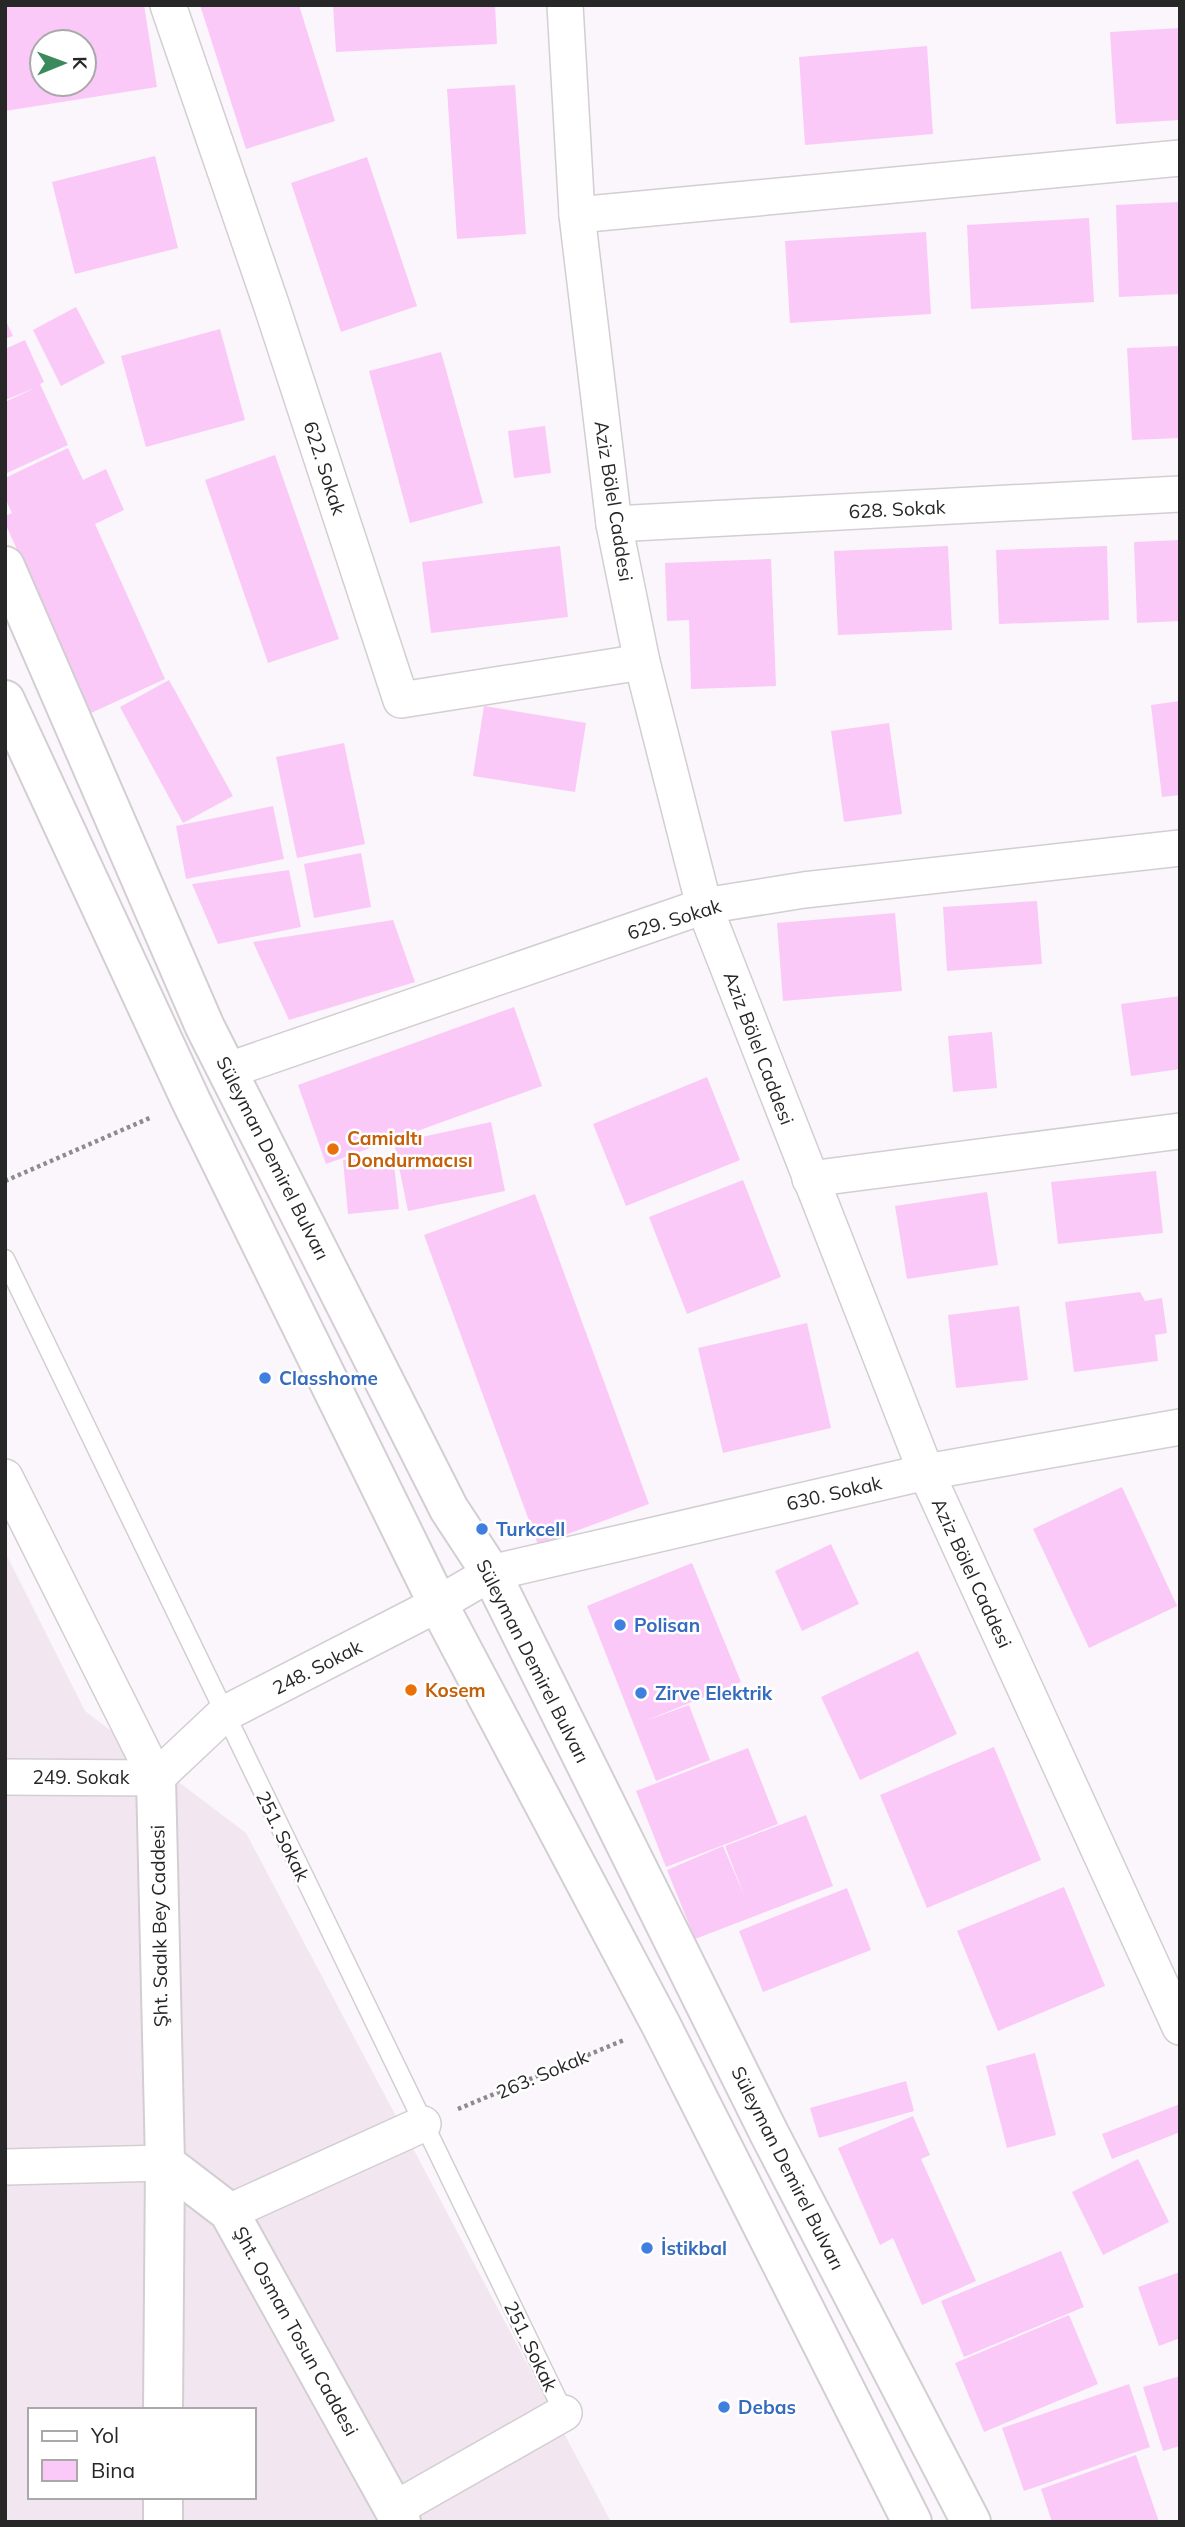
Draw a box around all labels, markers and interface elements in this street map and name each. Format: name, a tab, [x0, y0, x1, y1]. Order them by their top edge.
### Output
north arrow	[28, 28, 98, 98]
text: K	[68, 56, 92, 71]
street label: 622. Sokak	[299, 418, 351, 518]
street label: Aziz Bölel Caddesi	[589, 419, 639, 583]
street label: 628. Sokak	[848, 494, 946, 524]
street label: 629. Sokak	[624, 893, 724, 945]
street label: Aziz Bölel Caddesi	[719, 968, 799, 1128]
street label: Süleyman Demirel Bulvarı	[211, 1052, 335, 1264]
place label: Camialtı Dondurmacısı	[347, 1126, 473, 1172]
marker: Camialtı Dondurmacısı	[325, 1141, 341, 1157]
place label: Classhome	[279, 1366, 378, 1390]
marker: Classhome	[257, 1370, 273, 1386]
street label: 630. Sokak	[784, 1470, 884, 1516]
street label: Aziz Bölel Caddesi	[927, 1494, 1017, 1652]
place label: Turkcell	[496, 1517, 565, 1541]
marker: Turkcell	[474, 1521, 490, 1537]
street label: Süleyman Demirel Bulvarı	[471, 1555, 595, 1767]
place label: Polisan	[634, 1613, 700, 1637]
marker: Polisan	[612, 1617, 628, 1633]
street label: 248. Sokak	[268, 1634, 366, 1700]
place label: Kosem	[425, 1678, 486, 1702]
place label: Zirve Elektrik	[655, 1681, 773, 1705]
marker: Kosem	[403, 1682, 419, 1698]
marker: Zirve Elektrik	[633, 1685, 649, 1701]
street label: 249. Sokak	[32, 1765, 130, 1789]
street label: 251. Sokak	[251, 1787, 315, 1885]
street label: Şht. Sadık Bey Caddesi	[145, 1825, 173, 2027]
street label: 263. Sokak	[493, 2044, 592, 2104]
street label: Süleyman Demirel Bulvarı	[726, 2062, 850, 2274]
street label: Şht. Osman Tosun Caddesi	[228, 2222, 364, 2440]
place label: İstikbal	[661, 2236, 727, 2260]
marker: İstikbal	[639, 2240, 655, 2256]
street label: 251. Sokak	[499, 2297, 563, 2395]
place label: Debas	[738, 2395, 796, 2419]
marker: Debas	[716, 2399, 732, 2415]
legend	[28, 2408, 256, 2499]
text: Yol	[90, 2422, 119, 2448]
text: Bina	[91, 2457, 135, 2483]

